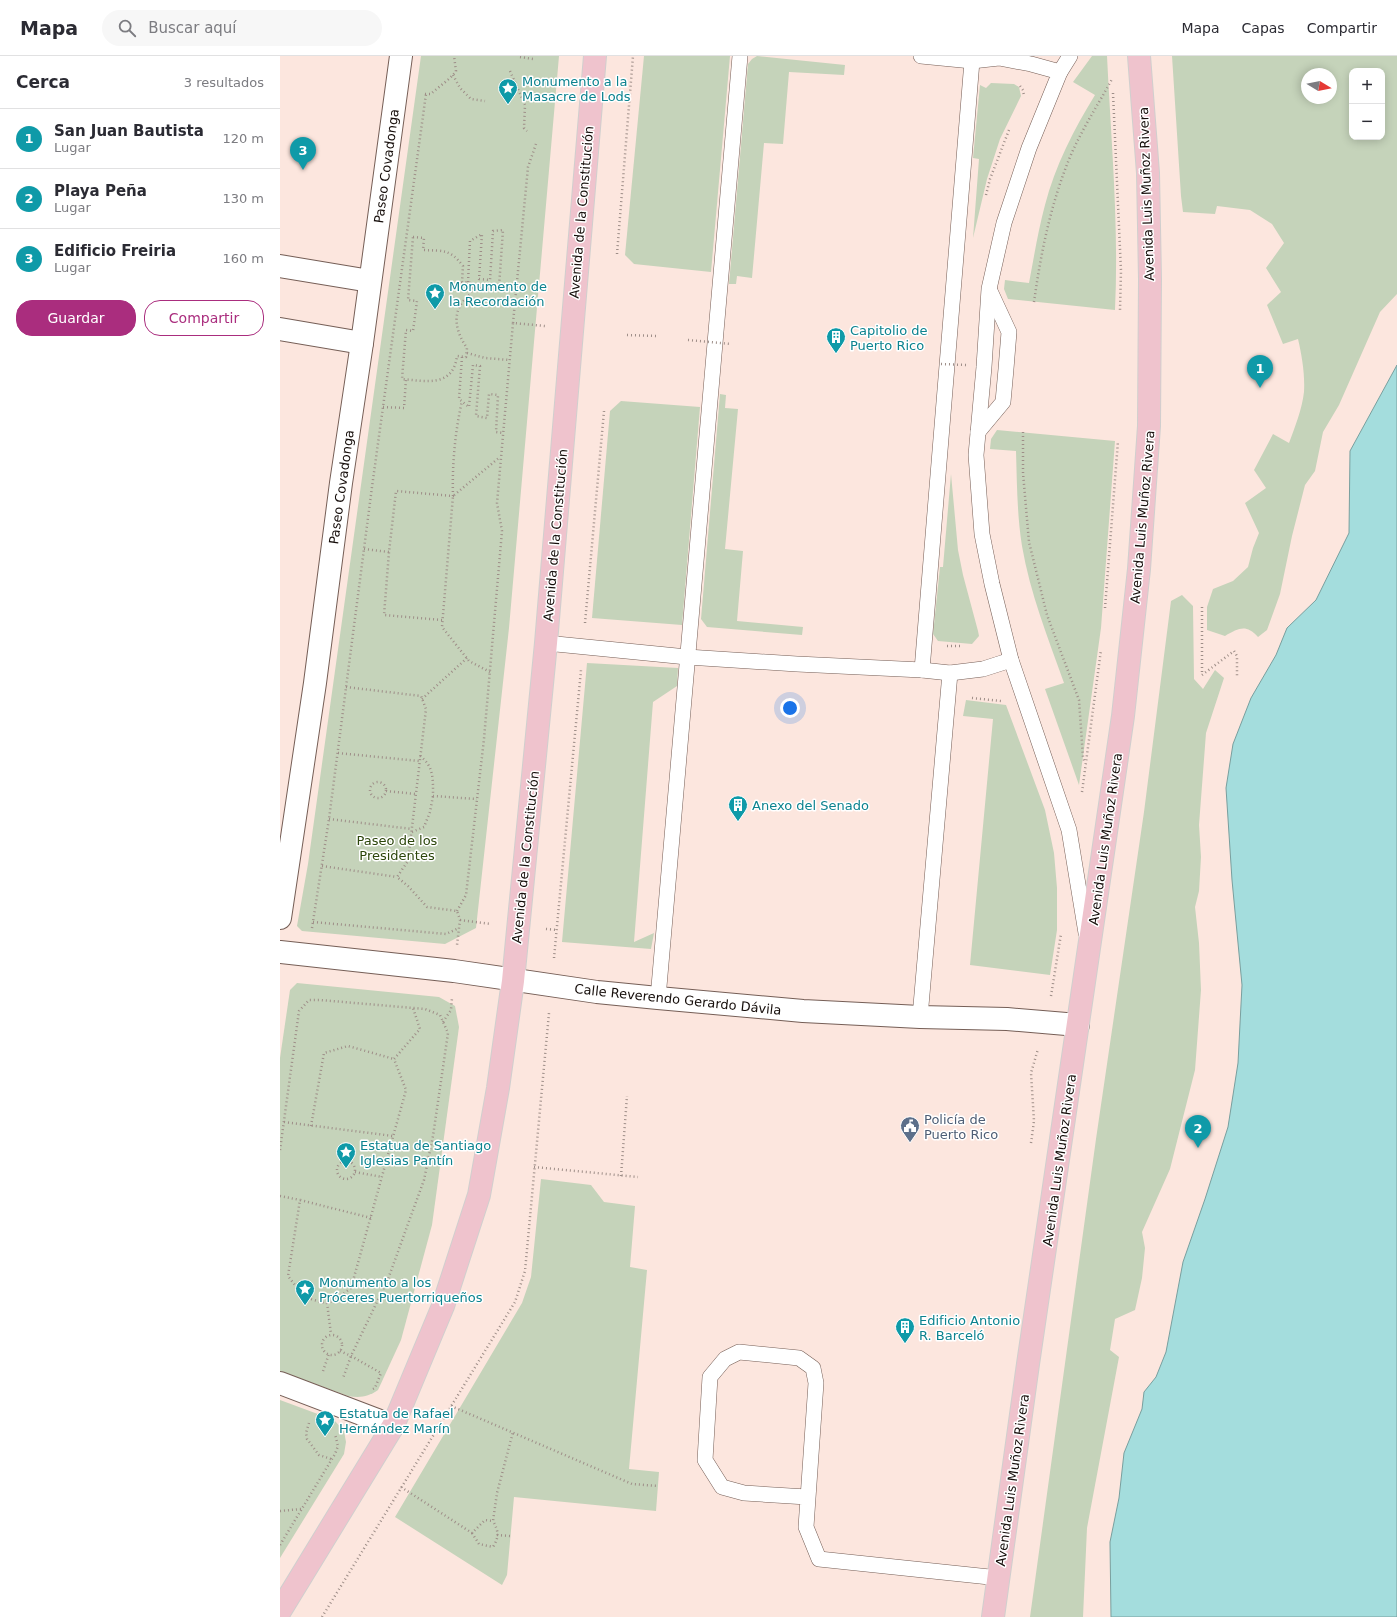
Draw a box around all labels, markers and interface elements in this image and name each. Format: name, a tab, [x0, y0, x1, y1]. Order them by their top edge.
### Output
search box	[102, 10, 382, 46]
text: Mapa	[20, 17, 78, 39]
icon: search	[116, 17, 138, 39]
text: Buscar aquí	[148, 19, 237, 37]
text: Mapa	[1181, 20, 1220, 36]
text: Capas	[1242, 20, 1285, 36]
text: Compartir	[1307, 20, 1377, 36]
north arrow	[1301, 68, 1337, 104]
map controls	[1349, 68, 1385, 140]
button: +	[1349, 68, 1385, 104]
text: Cerca	[16, 72, 70, 92]
place label: Monumento a la Masacre de Lods	[522, 74, 631, 104]
text: 3 resultados	[184, 75, 264, 90]
place icon: Monumento a la Masacre de Lods	[497, 77, 519, 105]
button: −	[1349, 104, 1385, 140]
street label: Avenida Luis Muñoz Rivera	[1136, 107, 1157, 281]
street label: Paseo Covadonga	[371, 108, 402, 224]
text: San Juan Bautista	[54, 122, 204, 140]
street label: Avenida de la Constitución	[566, 125, 597, 299]
text: 1	[24, 131, 34, 146]
text: 120 m	[222, 131, 264, 146]
pin: 3	[290, 137, 316, 170]
text: Lugar	[54, 140, 91, 155]
text: Playa Peña	[54, 182, 147, 200]
text: 2	[24, 191, 34, 206]
text: 130 m	[222, 191, 264, 206]
text: Lugar	[54, 200, 91, 215]
text: Edificio Freiria	[54, 242, 176, 260]
text: 3	[24, 251, 34, 266]
text: 160 m	[222, 251, 264, 266]
text: Lugar	[54, 260, 91, 275]
place label: Monumento de la Recordación	[449, 279, 547, 309]
place icon: Monumento de la Recordación	[424, 282, 446, 310]
button: Guardar	[16, 300, 136, 336]
button: Compartir	[144, 300, 264, 336]
place label: Capitolio de Puerto Rico	[850, 323, 928, 353]
building icon: Capitolio de Puerto Rico	[825, 326, 847, 354]
pin: 1	[1247, 355, 1273, 388]
street label: Paseo Covadonga	[326, 429, 357, 545]
street label: Avenida Luis Muñoz Rivera	[1127, 430, 1158, 604]
street label: Avenida de la Constitución	[540, 448, 571, 622]
your location	[780, 698, 800, 718]
street label: Avenida Luis Muñoz Rivera	[1086, 752, 1125, 926]
street label: Avenida de la Constitución	[509, 770, 542, 944]
building icon: Anexo del Senado	[727, 794, 749, 822]
place label: Anexo del Senado	[752, 798, 869, 813]
park label: Paseo de los Presidentes	[357, 833, 438, 863]
street label: Calle Reverendo Gerardo Dávila	[574, 981, 782, 1018]
street label: Avenida Luis Muñoz Rivera	[1040, 1073, 1079, 1247]
place label: Policía de Puerto Rico	[924, 1112, 998, 1142]
public building icon: Policía de Puerto Rico	[899, 1115, 921, 1143]
pin: 2	[1185, 1115, 1211, 1148]
place label: Estatua de Santiago Iglesias Pantín	[360, 1138, 491, 1168]
place icon: Estatua de Santiago Iglesias Pantín	[335, 1141, 357, 1169]
place label: Monumento a los Próceres Puertorriqueños	[319, 1275, 483, 1305]
place icon: Monumento a los Próceres Puertorriqueños	[294, 1278, 316, 1306]
place label: Edificio Antonio R. Barceló	[919, 1313, 1020, 1343]
building icon: Edificio Antonio R. Barceló	[894, 1316, 916, 1344]
street label: Avenida Luis Muñoz Rivera	[993, 1393, 1032, 1567]
place label: Estatua de Rafael Hernández Marín	[339, 1406, 454, 1436]
place icon: Estatua de Rafael Hernández Marín	[314, 1409, 336, 1437]

